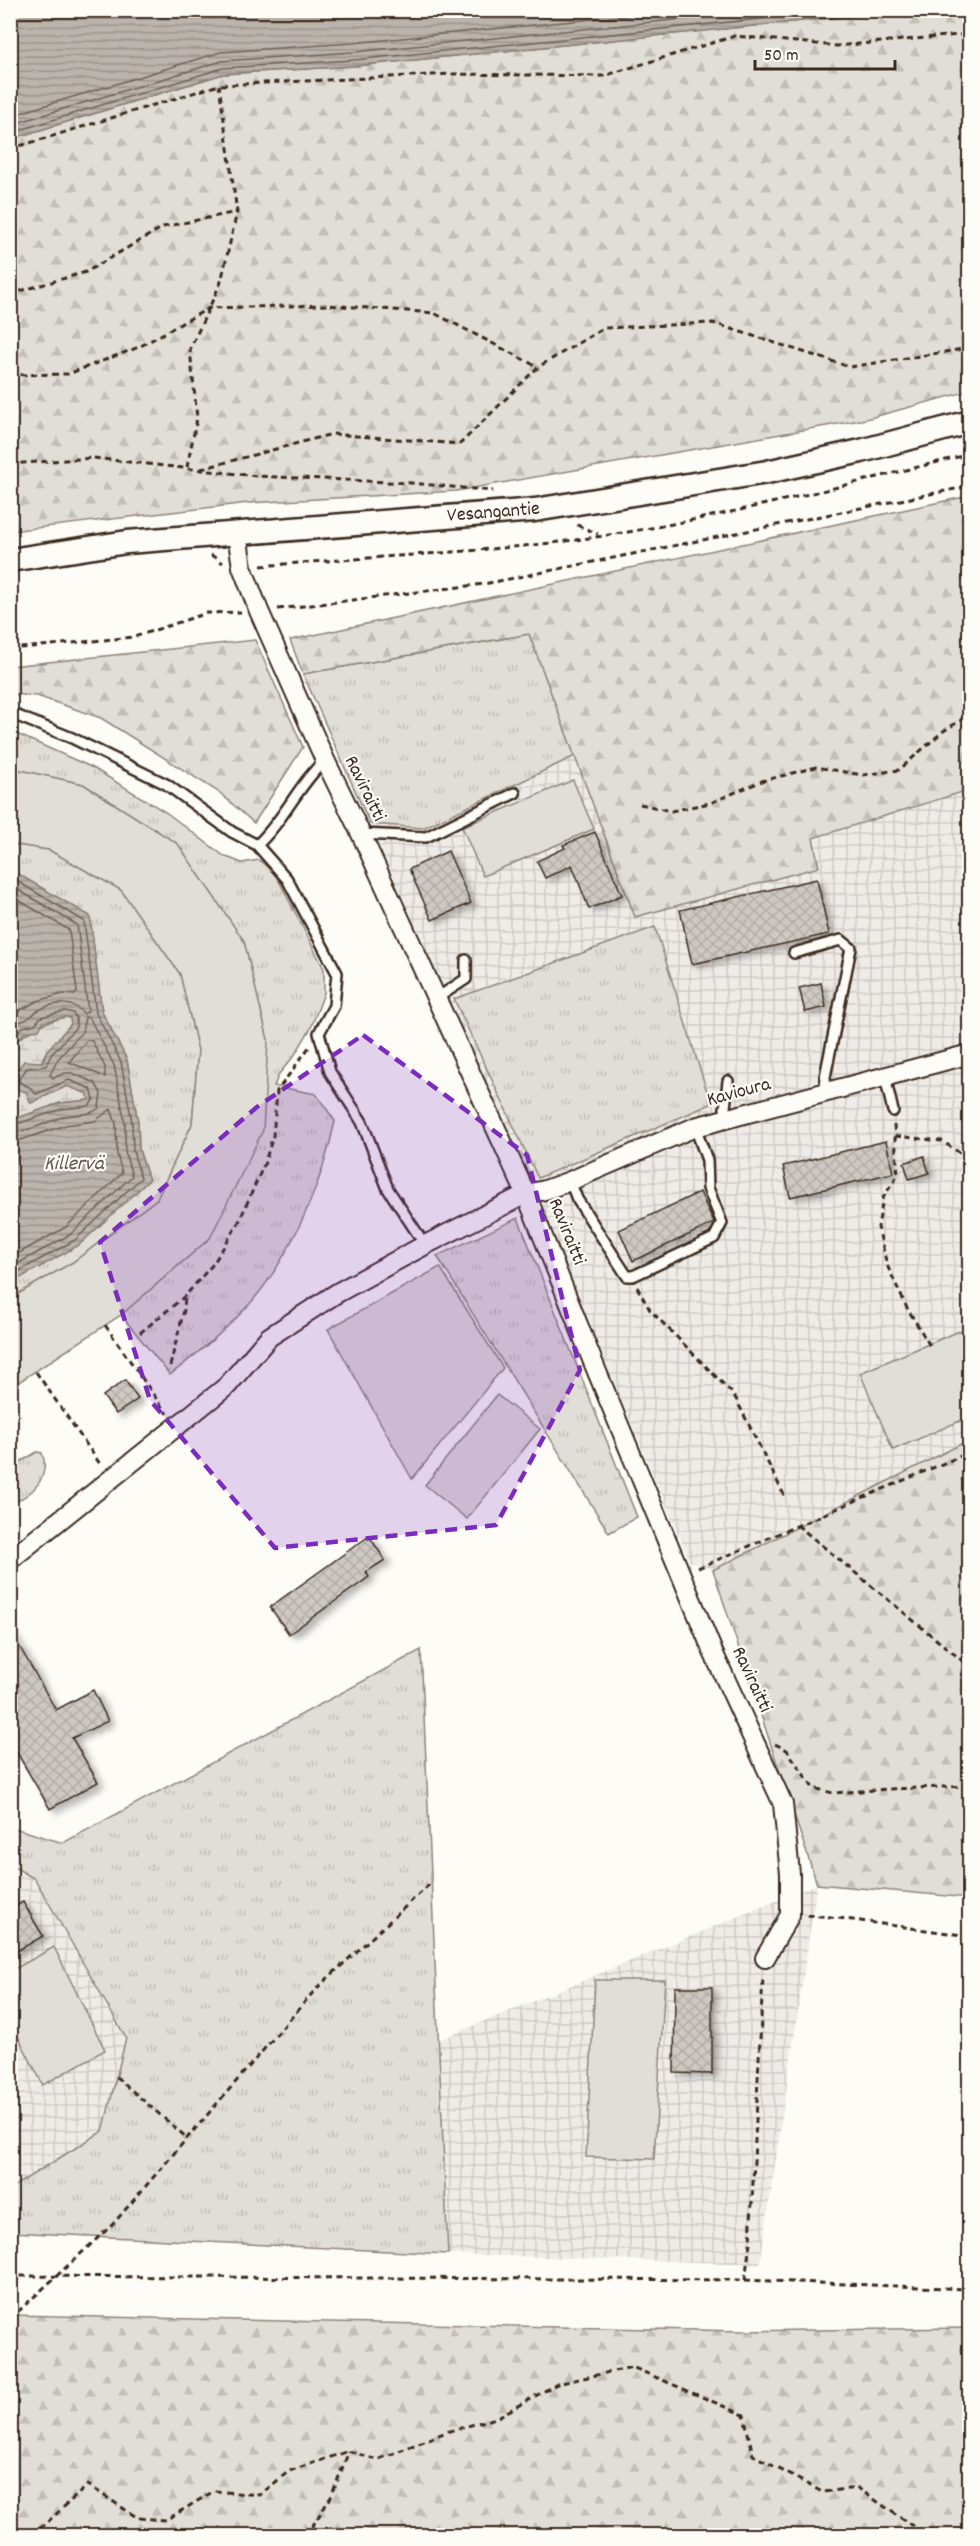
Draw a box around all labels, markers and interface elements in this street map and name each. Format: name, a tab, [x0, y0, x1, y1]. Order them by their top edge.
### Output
scale bar	[755, 33, 894, 71]
text: 50 m	[764, 44, 799, 69]
street label: Vesangantie	[446, 495, 542, 531]
street label: Raviraitti	[336, 751, 392, 827]
street label: Kavioura	[704, 1071, 775, 1115]
water label: Killervä	[44, 1150, 105, 1180]
street label: Raviraitti	[540, 1194, 592, 1270]
street label: Raviraitti	[724, 1642, 779, 1718]

